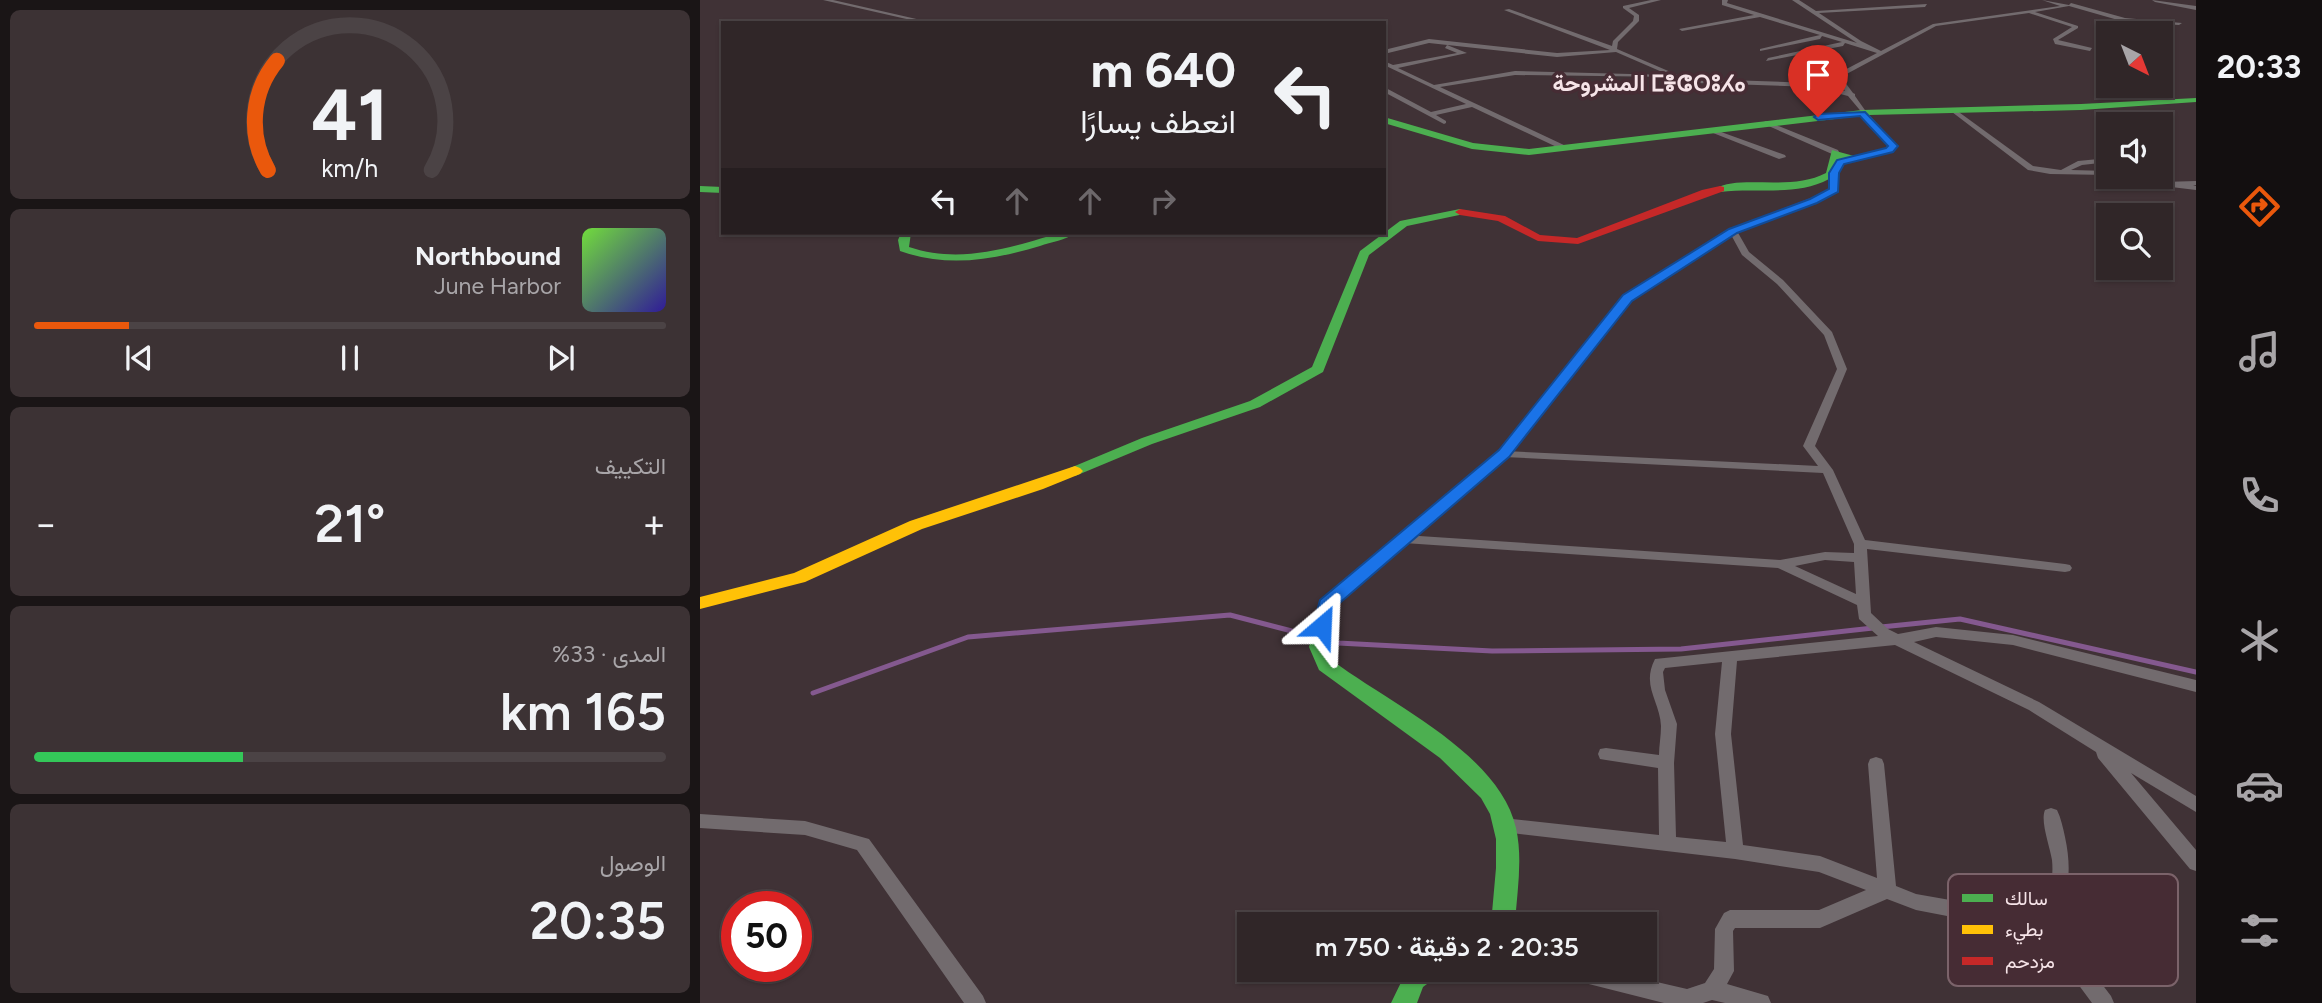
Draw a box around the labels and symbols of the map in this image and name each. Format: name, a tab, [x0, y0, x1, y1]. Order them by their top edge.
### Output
north arrow	[2096, 21, 2174, 98]
pin	[1788, 45, 1848, 117]
district label: المشروحة ⵎⴻⵛⵔⵓⵃⴰ	[1552, 69, 1746, 98]
position arrow	[1285, 589, 1359, 663]
legend	[1948, 874, 2178, 986]
text: سالك	[2005, 887, 2048, 910]
speed limit sign: 50	[721, 891, 812, 982]
text: بطيء	[2005, 918, 2043, 945]
text: مزدحم	[2005, 950, 2055, 974]

